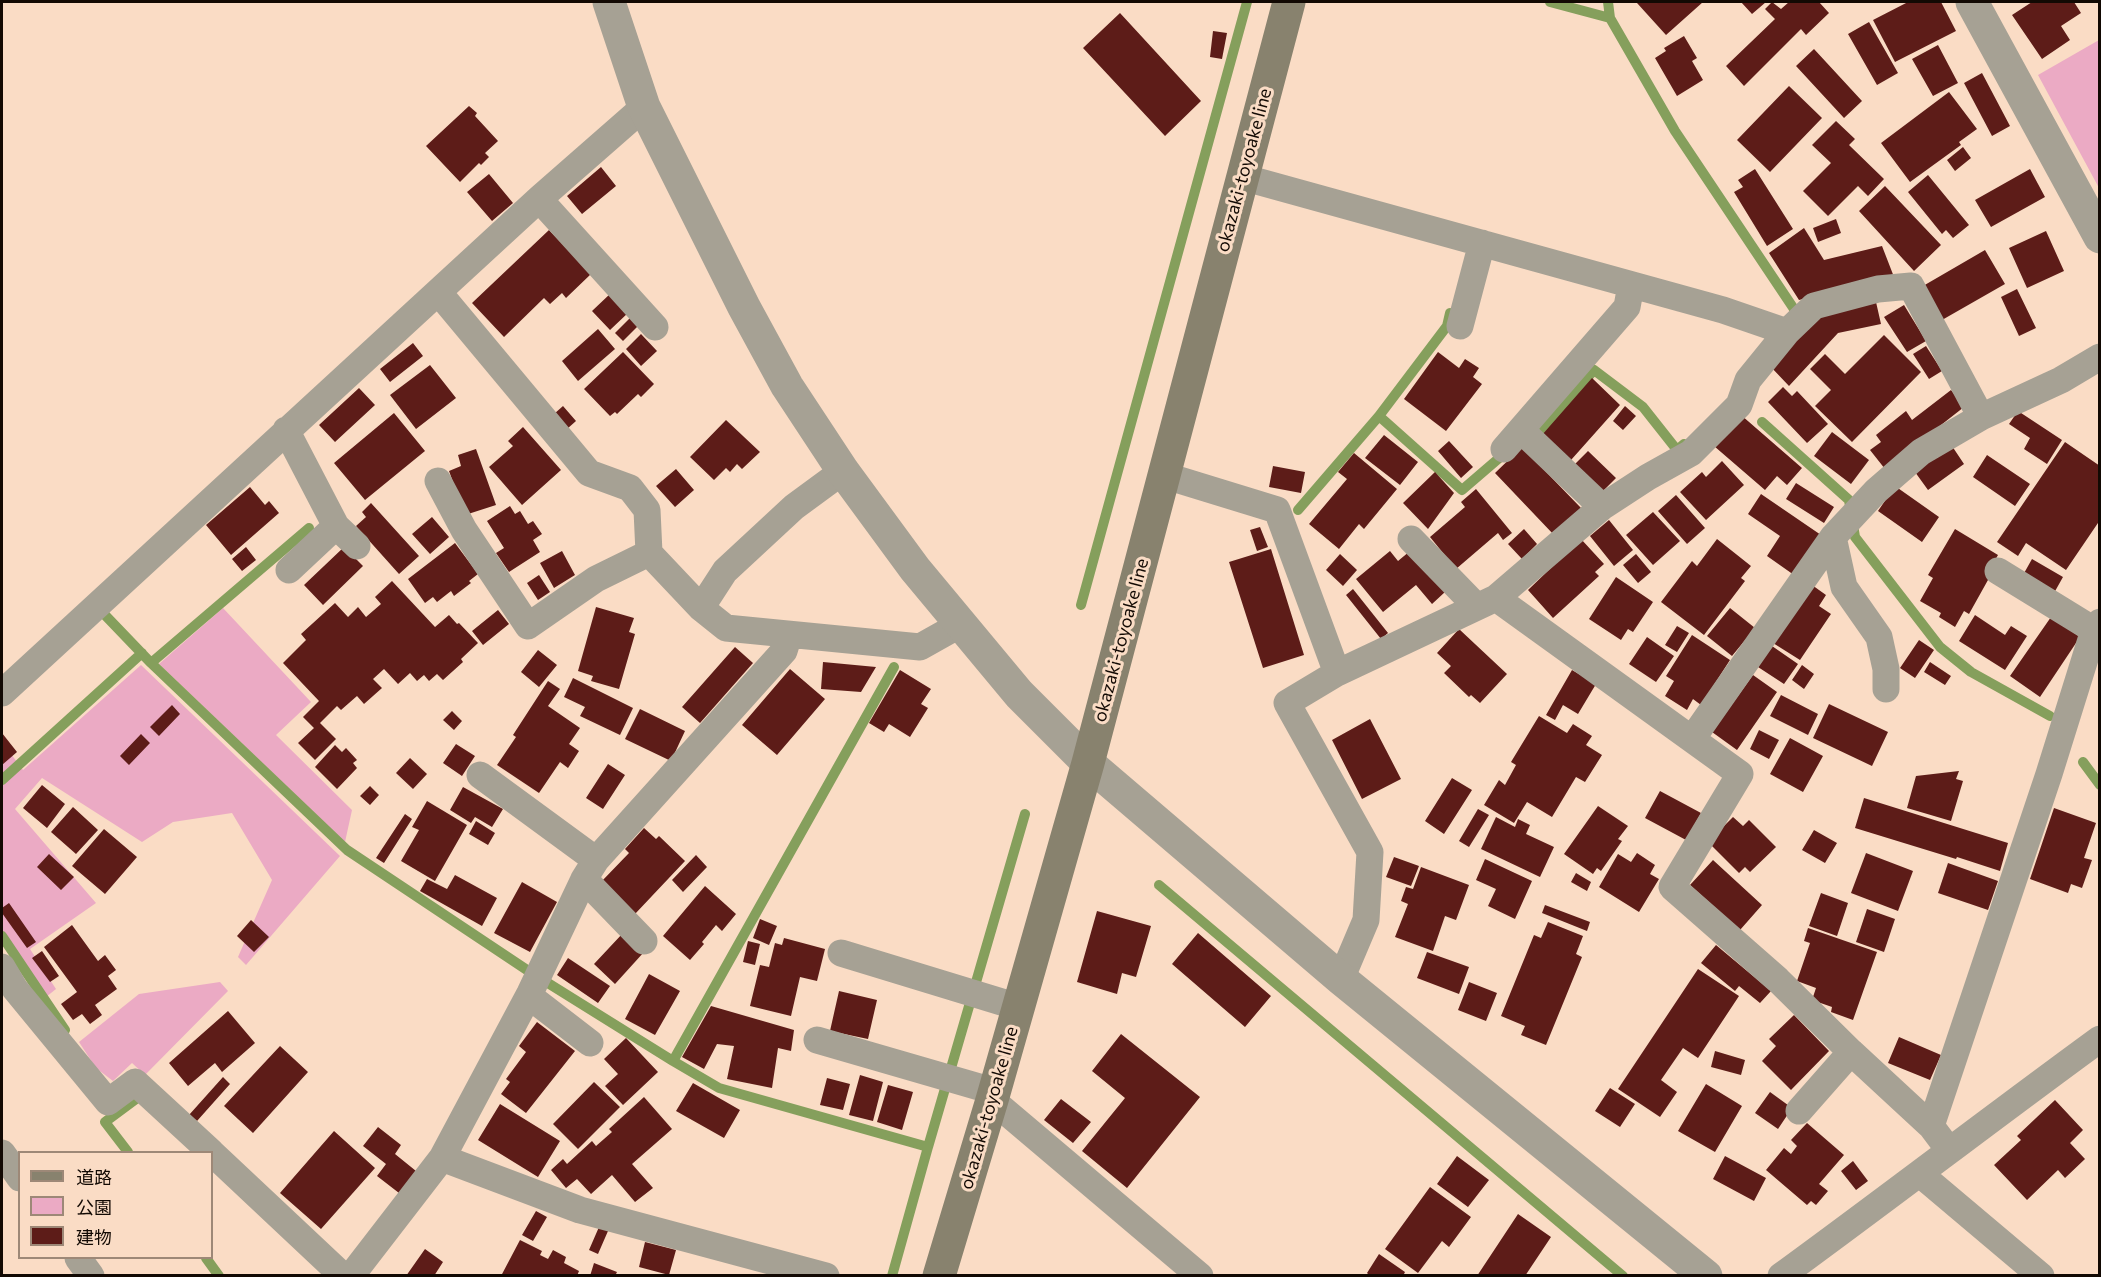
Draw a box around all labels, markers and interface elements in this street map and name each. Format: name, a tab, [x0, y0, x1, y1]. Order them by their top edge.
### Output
street label: okazaki-toyoake line	[1212, 86, 1276, 254]
street label: okazaki-toyoake line	[1089, 556, 1153, 724]
street label: okazaki-toyoake line	[955, 1024, 1023, 1192]
legend	[18, 1151, 213, 1259]
text: 道路	[76, 1166, 112, 1188]
text: 公園	[76, 1196, 112, 1218]
text: 建物	[76, 1226, 112, 1248]

